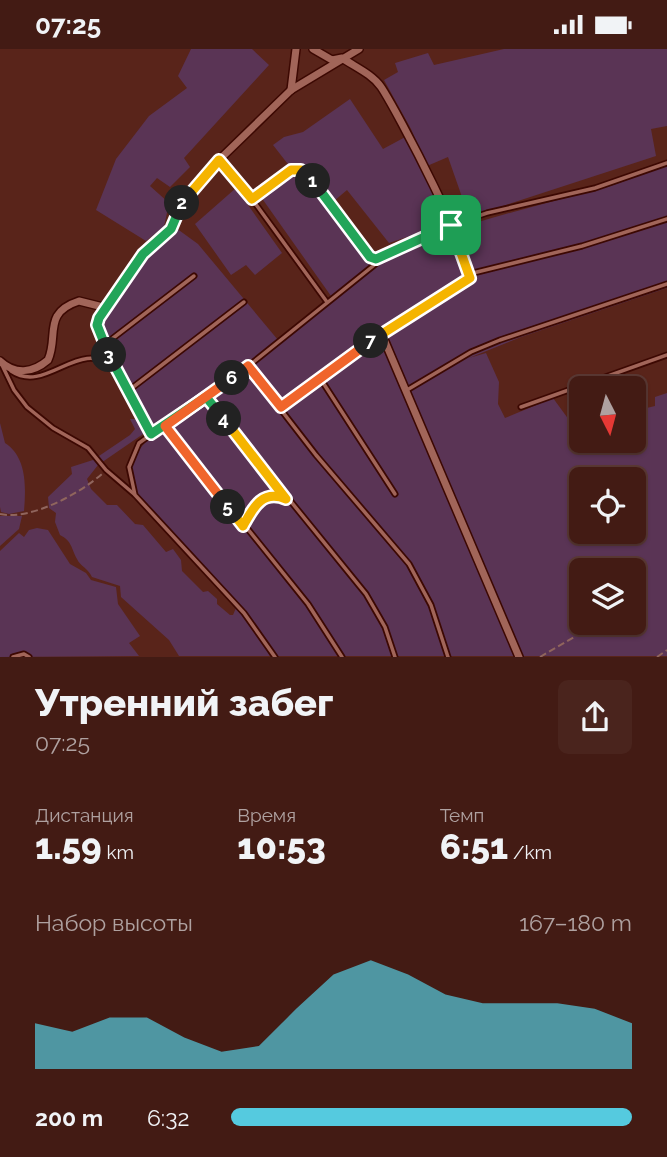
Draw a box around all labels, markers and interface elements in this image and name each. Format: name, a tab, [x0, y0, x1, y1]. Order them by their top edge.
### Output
text: 07:25	[35, 10, 101, 40]
pin: 1	[296, 163, 330, 199]
text: 1	[308, 169, 317, 191]
pin: 2	[164, 185, 200, 221]
text: 2	[176, 191, 187, 213]
pin	[421, 195, 481, 255]
icon: arrive	[432, 206, 470, 244]
pin: 7	[354, 323, 388, 359]
text: 7	[365, 329, 376, 351]
pin: 3	[92, 337, 126, 373]
text: 3	[103, 343, 114, 365]
pin: 6	[215, 361, 250, 395]
text: 6	[226, 366, 237, 388]
north arrow	[569, 376, 646, 453]
map controls	[569, 376, 646, 635]
pin: 4	[206, 401, 242, 437]
text: 4	[218, 407, 229, 429]
button: locate	[569, 467, 646, 544]
pin: 5	[210, 489, 246, 525]
text: 5	[222, 495, 233, 517]
button: layers	[569, 558, 646, 635]
text: Утренний забег	[35, 680, 333, 725]
button: share	[558, 680, 632, 754]
text: 07:25	[35, 729, 90, 756]
text: Дистанция	[35, 804, 134, 826]
text: Время	[237, 804, 296, 826]
text: Темп	[440, 804, 484, 826]
text: 1.59	[35, 826, 102, 867]
text: 10:53	[237, 826, 326, 867]
text: 6:51	[440, 826, 508, 867]
text: km	[102, 841, 134, 863]
text: /km	[508, 841, 552, 863]
text: Набор высоты	[35, 909, 193, 936]
text: 167–180 m	[519, 909, 632, 936]
text: 200 m	[35, 1104, 103, 1131]
text: 6:32	[147, 1104, 189, 1131]

